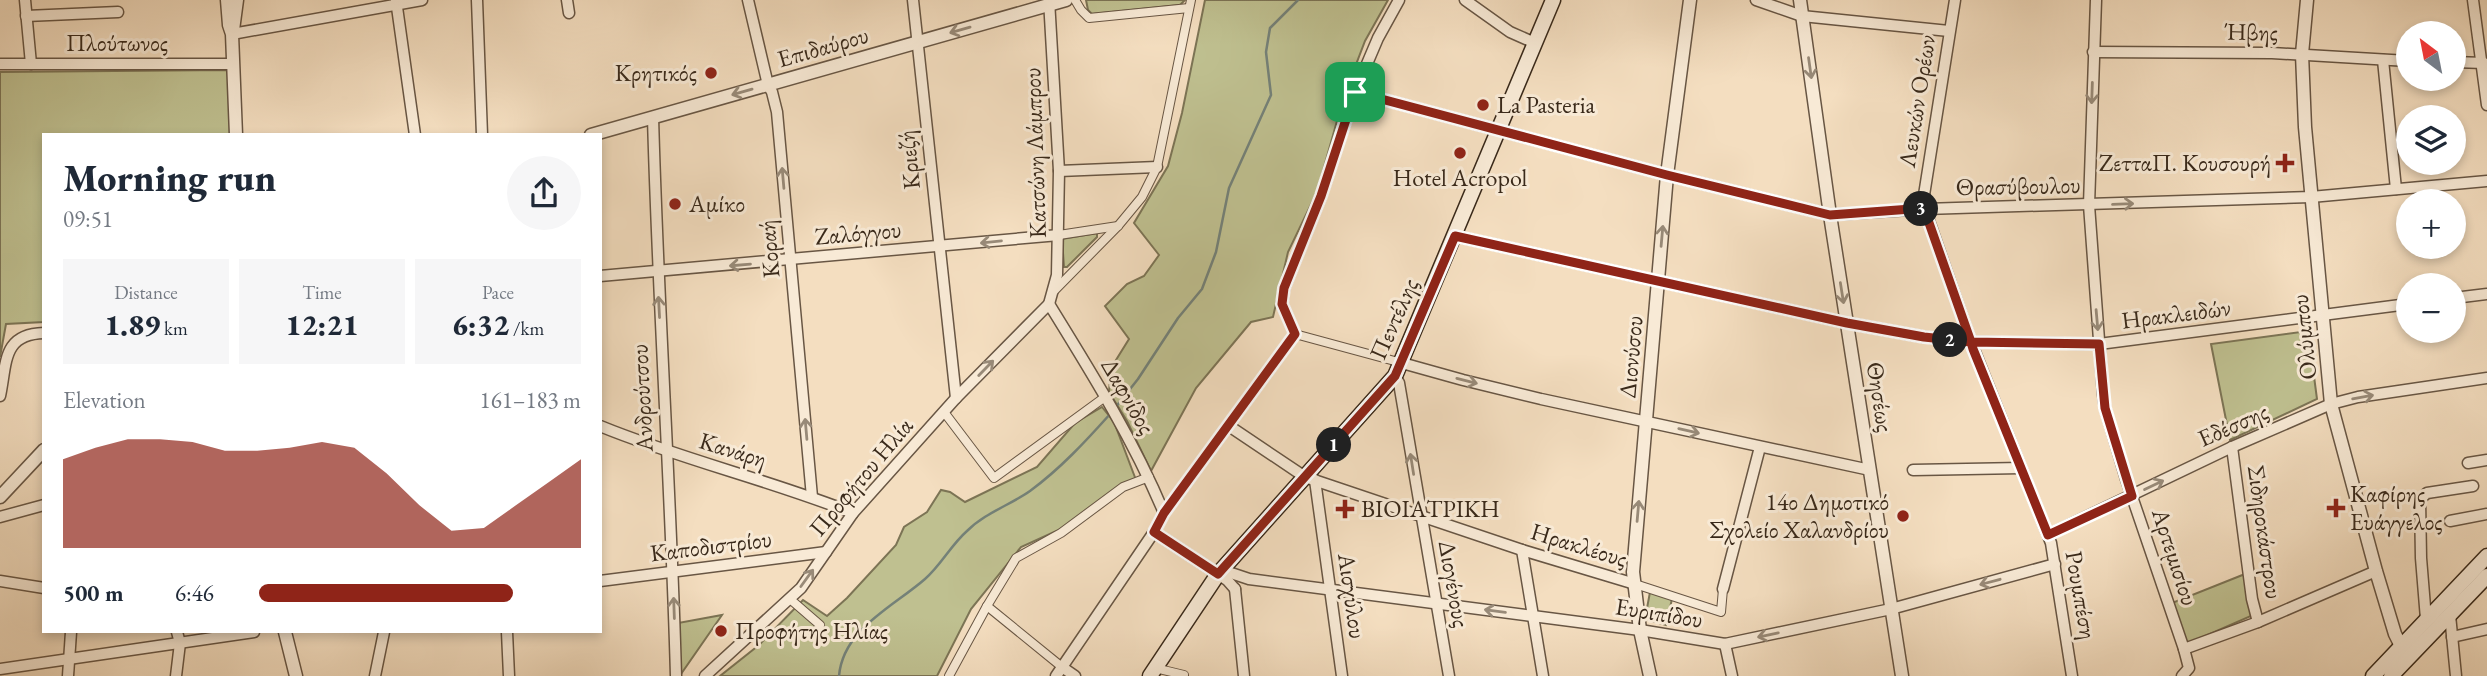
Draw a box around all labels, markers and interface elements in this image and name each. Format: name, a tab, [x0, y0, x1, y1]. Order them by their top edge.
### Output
street label: Ήβης	[2224, 16, 2278, 47]
street label: Επιδαύρου	[774, 19, 872, 74]
north arrow	[2396, 21, 2466, 91]
map controls	[2396, 21, 2466, 343]
one-way arrow	[950, 24, 972, 37]
street label: Πλούτωνος	[66, 27, 168, 58]
street label: Λευκών Ορέων	[1891, 32, 1942, 171]
one-way arrow	[1803, 56, 1816, 78]
place label: Κρητικός	[615, 57, 697, 88]
pin	[1325, 62, 1385, 122]
marker: Κρητικός	[703, 65, 719, 81]
street label: Κατσώνη Λάμπρου	[1016, 67, 1053, 239]
icon: arrive	[1336, 73, 1374, 111]
one-way arrow	[2086, 81, 2099, 104]
one-way arrow	[731, 86, 753, 99]
place label: La Pasteria	[1497, 89, 1596, 120]
marker: La Pasteria	[1475, 97, 1491, 113]
button: layers	[2396, 105, 2466, 175]
street label: Κριεζή	[890, 129, 927, 191]
marker: Hotel Acropol	[1452, 145, 1468, 161]
place label: ΖετταΠ. Κουσουρή	[2099, 147, 2271, 178]
text: Morning run	[63, 153, 276, 202]
marker: ΖετταΠ. Κουσουρή	[2277, 155, 2293, 171]
button: share	[507, 156, 581, 230]
place label: Hotel Acropol	[1393, 162, 1527, 193]
one-way arrow	[776, 167, 789, 190]
street label: Θρασύβουλου	[1955, 169, 2081, 202]
place label: Αμίκο	[688, 188, 745, 219]
button: +	[2396, 189, 2466, 259]
pin: 3	[1904, 192, 1938, 227]
marker: Αμίκο	[667, 196, 683, 212]
text: 3	[1915, 196, 1926, 221]
one-way arrow	[2111, 198, 2134, 211]
text: 09:51	[63, 204, 113, 234]
street label: Ζαλόγγου	[813, 213, 903, 252]
street label: Κοραή	[751, 219, 786, 279]
one-way arrow	[1656, 225, 1669, 248]
one-way arrow	[980, 236, 1003, 249]
one-way arrow	[729, 259, 752, 272]
street label: Πεντέλης	[1362, 273, 1425, 364]
button: −	[2396, 273, 2466, 343]
text: Distance	[114, 280, 178, 305]
text: Time	[302, 280, 342, 305]
text: Pace	[482, 280, 514, 305]
one-way arrow	[1836, 281, 1849, 304]
street label: Ηρακλειδών	[2119, 291, 2232, 336]
street label: Ολύμπου	[2284, 293, 2323, 381]
one-way arrow	[652, 296, 665, 319]
text: 1.89	[104, 305, 160, 344]
text: 12:21	[285, 305, 359, 344]
text: 6:32	[452, 305, 509, 344]
one-way arrow	[2091, 308, 2104, 331]
street label: Διονύσου	[1611, 314, 1650, 400]
text: km	[160, 316, 188, 341]
text: /km	[509, 316, 544, 341]
pin: 2	[1932, 322, 1968, 358]
text: 2	[1944, 327, 1955, 352]
street label: Ανδρούτσου	[623, 343, 660, 454]
street label: Δαφνίδος	[1094, 352, 1163, 440]
one-way arrow	[977, 359, 994, 376]
street label: Θησέως	[1860, 360, 1901, 434]
one-way arrow	[1455, 375, 1478, 388]
text: Elevation	[63, 385, 146, 415]
text: 161–183 m	[480, 385, 581, 415]
one-way arrow	[2351, 390, 2374, 403]
street label: Εδέσσης	[2193, 395, 2273, 454]
street label: Προφήτου Ηλία	[802, 411, 919, 542]
one-way arrow	[799, 418, 812, 441]
street label: Κανάρη	[696, 425, 771, 474]
one-way arrow	[1677, 425, 1700, 438]
pin: 1	[1316, 428, 1352, 462]
text: 1	[1328, 432, 1339, 457]
one-way arrow	[1406, 453, 1419, 476]
street label: Σιδηροκάστρου	[2241, 463, 2290, 601]
one-way arrow	[2143, 478, 2164, 492]
place label: Καφίρης Ευάγγελος	[2350, 478, 2443, 537]
place label: 14ο Δημοτικό Σχολείο Χαλανδρίου	[1709, 486, 1889, 545]
place label: ΒΙΟΙΑΤΡΙΚΗ	[1361, 493, 1500, 524]
marker: ΒΙΟΙΑΤΡΙΚΗ	[1335, 499, 1355, 519]
marker: Καφίρης Ευάγγελος	[2328, 500, 2344, 516]
one-way arrow	[1632, 501, 1645, 523]
street label: Αρτεμισίου	[2145, 503, 2206, 609]
marker: 14ο Δημοτικό Σχολείο Χαλανδρίου	[1895, 508, 1911, 524]
street label: Ηρακλέους	[1527, 515, 1631, 574]
street label: Καποδιστρίου	[648, 523, 774, 568]
street label: Διογένους	[1432, 538, 1477, 630]
street label: Ρουμπέση	[2058, 548, 2105, 642]
street label: Αισχύλου	[1331, 550, 1374, 641]
one-way arrow	[800, 569, 815, 588]
one-way arrow	[1979, 576, 2001, 589]
text: 500 m	[63, 578, 124, 608]
text: 6:46	[175, 578, 214, 608]
street label: Ευριπίδου	[1613, 590, 1705, 635]
one-way arrow	[668, 597, 681, 620]
one-way arrow	[1484, 605, 1507, 618]
place label: Προφήτης Ηλίας	[735, 615, 888, 646]
marker: Προφήτης Ηλίας	[713, 623, 729, 639]
one-way arrow	[1757, 629, 1780, 642]

